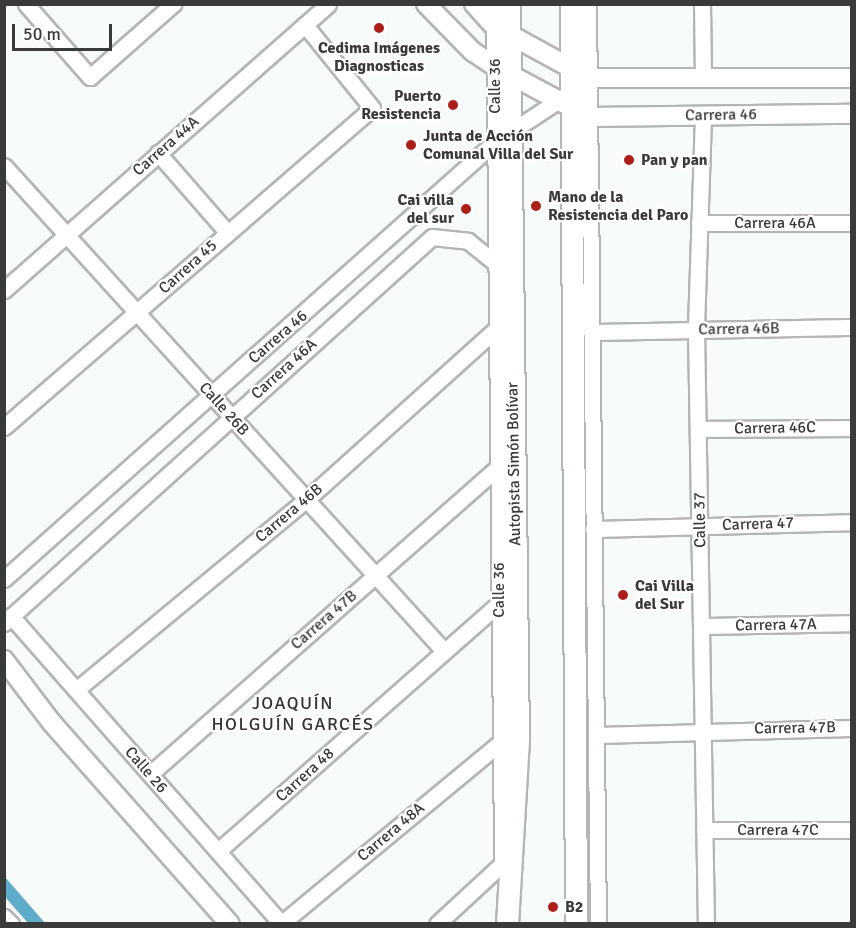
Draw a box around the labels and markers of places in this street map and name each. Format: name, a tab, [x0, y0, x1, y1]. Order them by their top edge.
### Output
marker: Cedima Imágenes Diagnosticas	[370, 19, 388, 37]
place label: Cedima Imágenes Diagnosticas	[318, 38, 440, 76]
place label: Puerto Resistencia	[361, 86, 441, 124]
marker: Puerto Resistencia	[446, 98, 460, 112]
place label: Junta de Acción Comunal Villa del Sur	[423, 126, 573, 164]
marker: Junta de Acción Comunal Villa del Sur	[404, 138, 418, 152]
place label: Pan y pan	[641, 150, 708, 170]
marker: Pan y pan	[622, 153, 636, 167]
place label: Mano de la Resistencia del Paro	[548, 187, 688, 225]
place label: Cai villa del sur	[398, 190, 454, 228]
marker: Mano de la Resistencia del Paro	[529, 199, 543, 213]
marker: Cai villa del sur	[459, 202, 473, 216]
place label: Cai Villa del Sur	[635, 576, 694, 614]
marker: Cai Villa del Sur	[616, 588, 630, 602]
place label: B2	[565, 897, 583, 917]
marker: B2	[546, 900, 560, 914]

